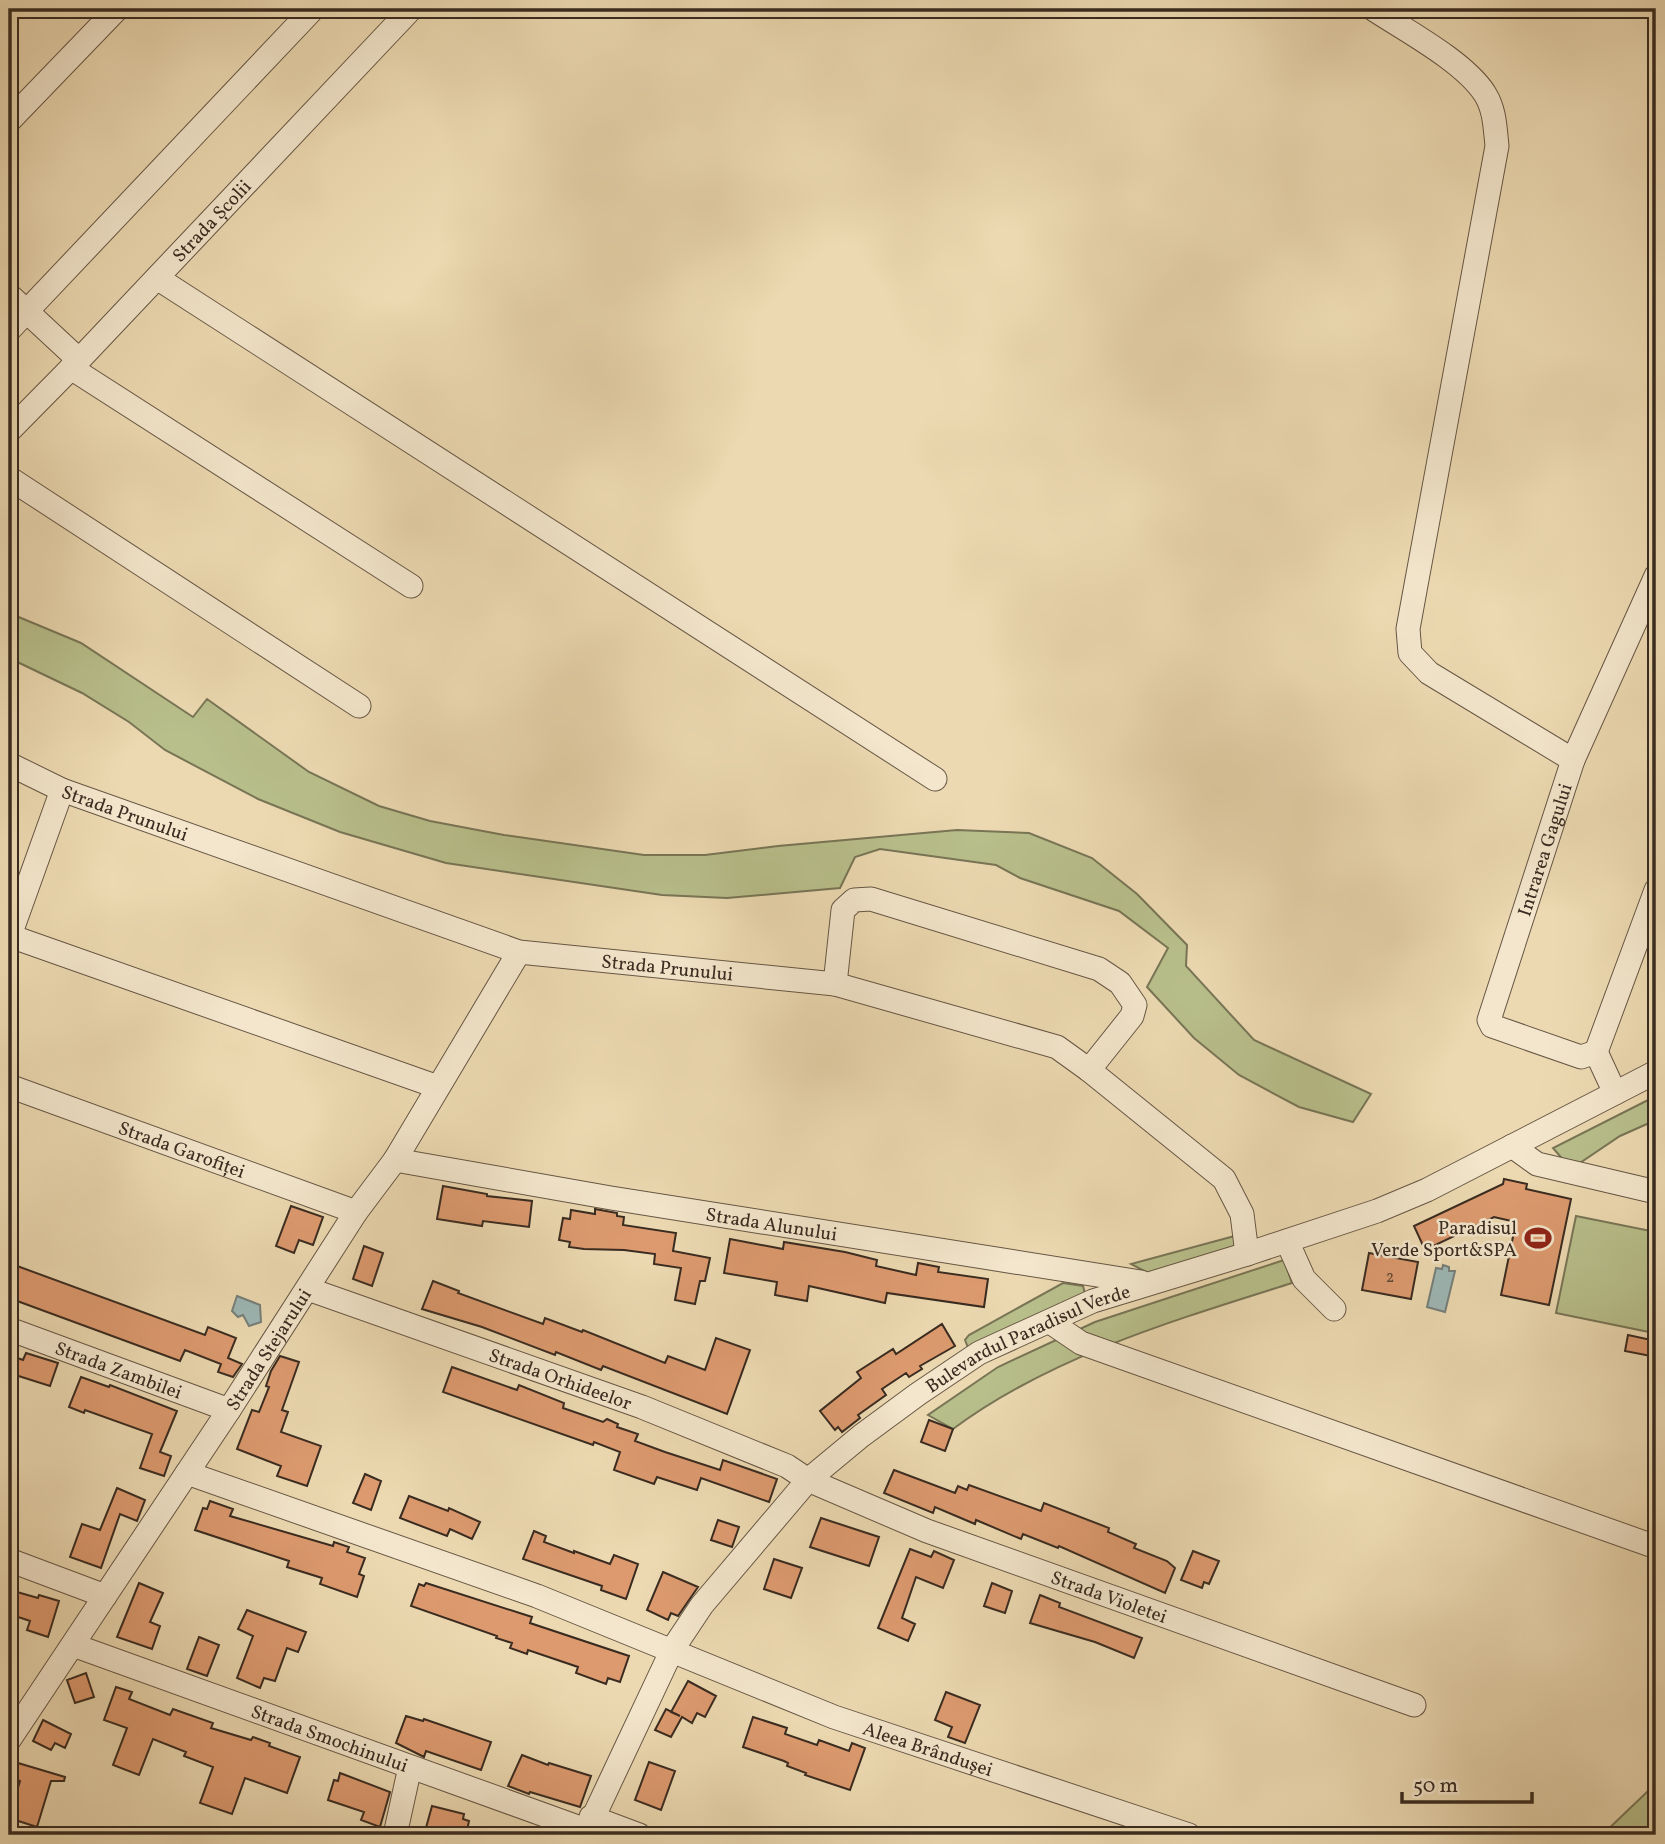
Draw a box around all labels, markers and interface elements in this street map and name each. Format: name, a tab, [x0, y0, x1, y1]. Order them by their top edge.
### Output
street label: Strada Școlii	[167, 175, 258, 269]
street label: Strada Prunului	[58, 780, 192, 849]
street label: Intrarea Gagului	[1512, 780, 1580, 920]
street label: Strada Prunului	[600, 949, 735, 989]
street label: Strada Garofiței	[114, 1116, 249, 1186]
street label: Strada Alunului	[704, 1202, 839, 1249]
place label: Paradisul Verde Sport&SPA	[1371, 1216, 1517, 1264]
sports icon: Paradisul Verde Sport&SPA	[1523, 1223, 1553, 1253]
house number: 2	[1386, 1267, 1394, 1289]
street label: Bulevardul Paradisul Verde	[921, 1279, 1134, 1400]
street label: Strada Stejarului	[221, 1284, 319, 1416]
street label: Strada Zambilei	[51, 1336, 185, 1407]
street label: Strada Orhideelor	[485, 1343, 635, 1417]
street label: Strada Violetei	[1047, 1565, 1170, 1631]
street label: Strada Smochinului	[247, 1699, 412, 1780]
street label: Aleea Brândușei	[859, 1717, 996, 1784]
scale bar	[1402, 1760, 1532, 1804]
text: 50 m	[1413, 1772, 1458, 1801]

